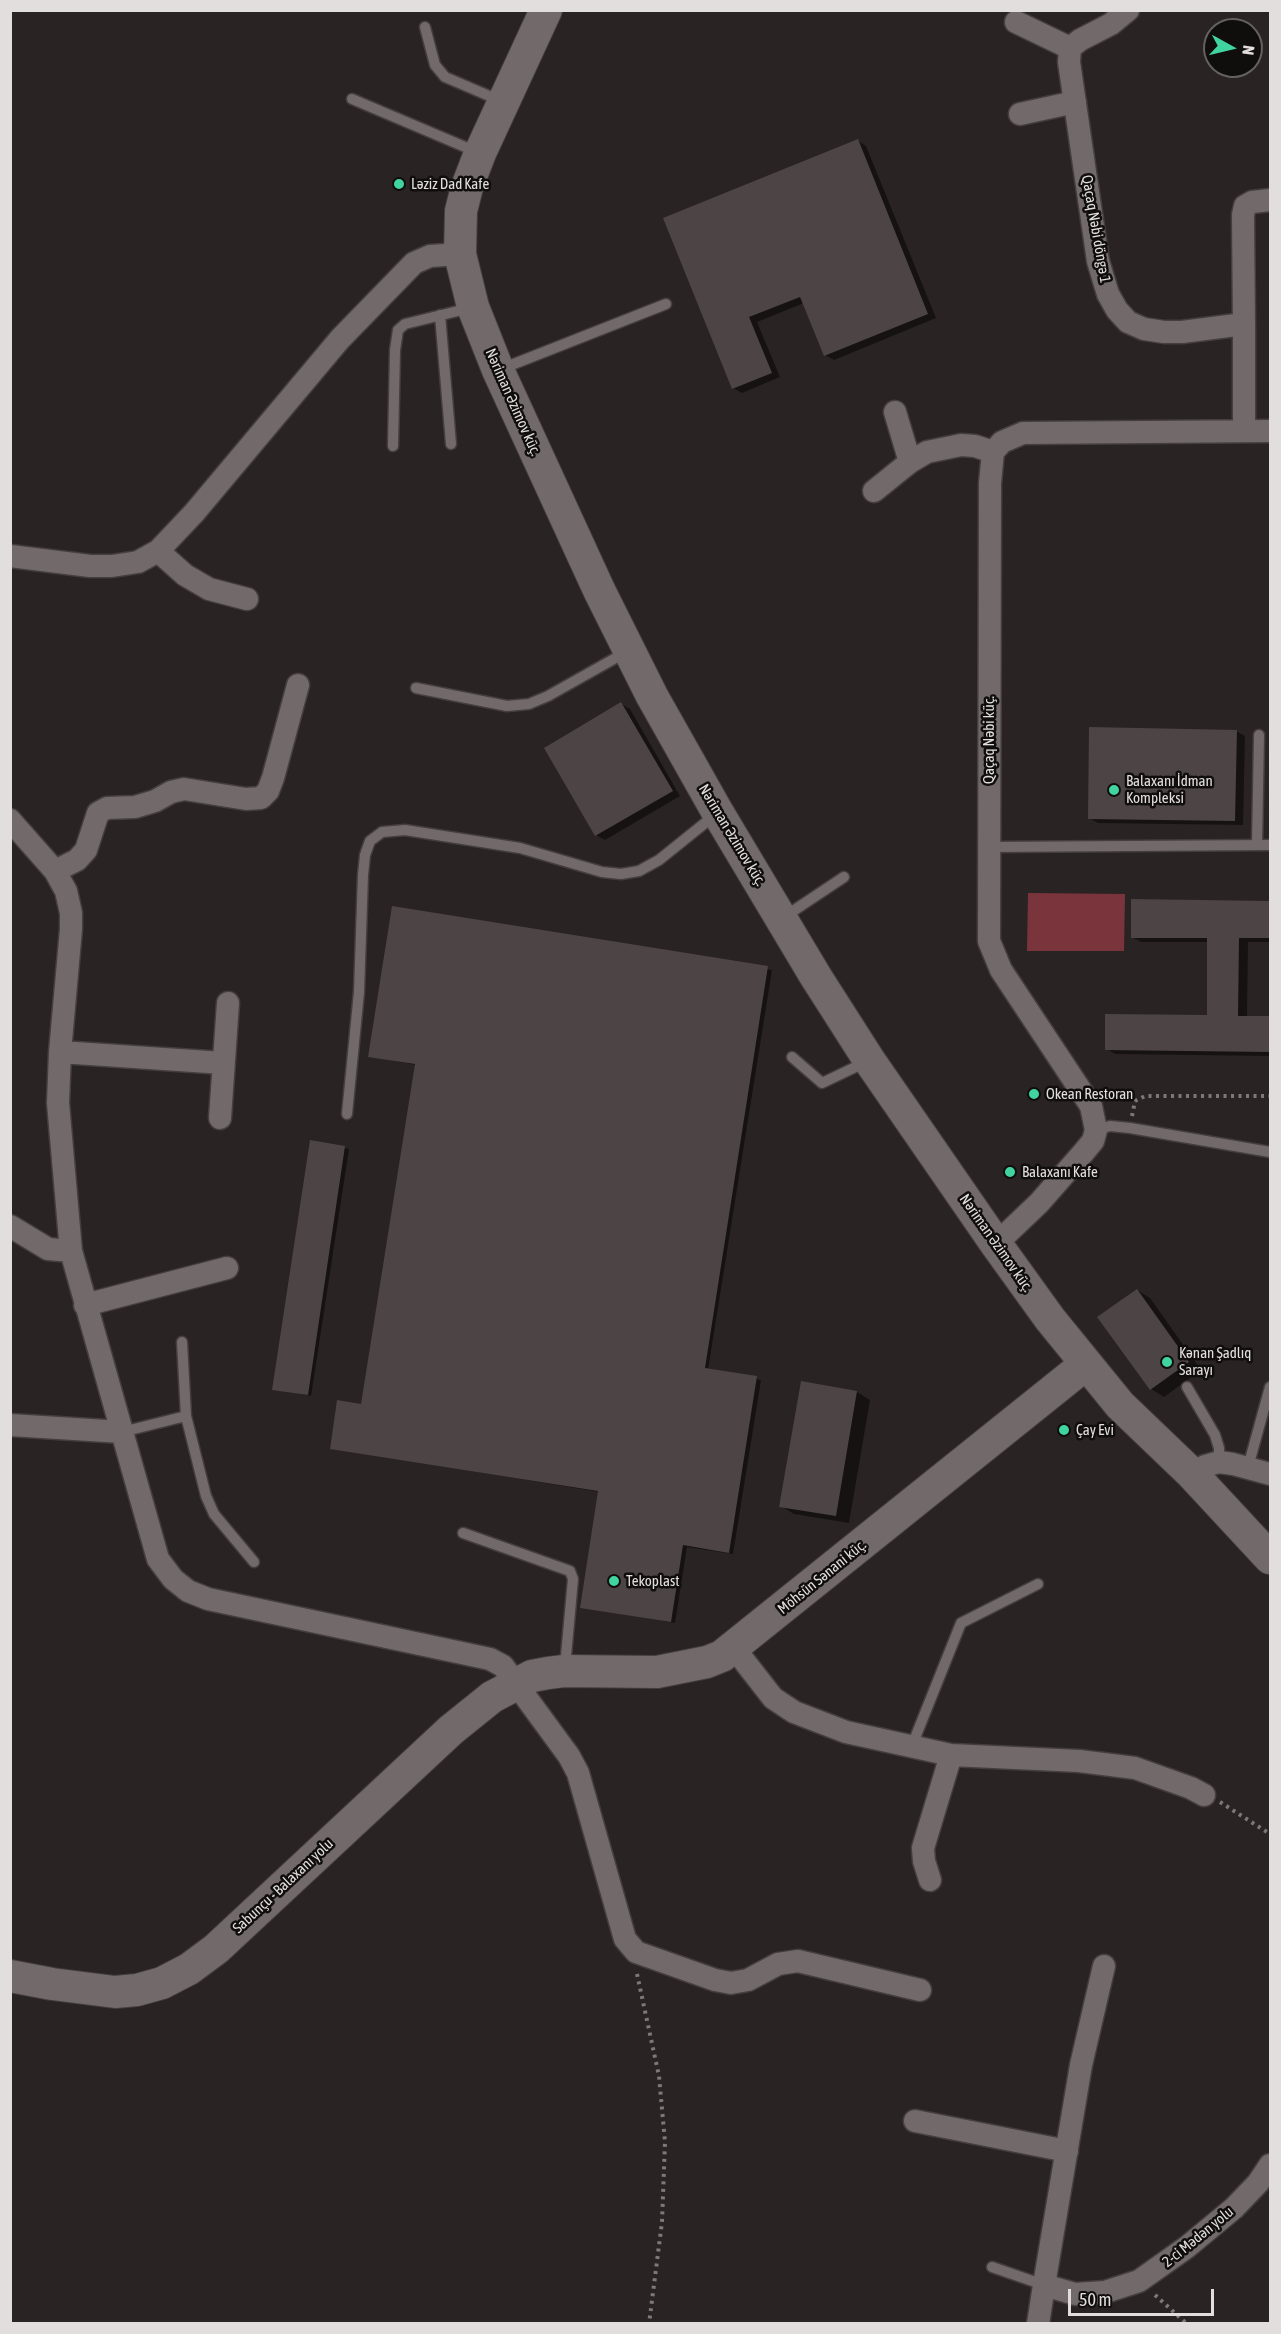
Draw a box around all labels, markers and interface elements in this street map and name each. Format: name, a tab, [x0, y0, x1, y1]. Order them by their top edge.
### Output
north arrow	[1203, 18, 1263, 78]
text: N	[1239, 44, 1258, 56]
street label: Qaçaq Nəbi döngə 1	[1078, 174, 1114, 284]
place label: Ləziz Dad Kafe	[411, 175, 489, 193]
marker: Ləziz Dad Kafe	[392, 177, 406, 191]
street label: Nəriman Əzimov küç.	[481, 346, 545, 458]
street label: Qaçaq Nəbi küç.	[980, 696, 998, 784]
place label: Balaxanı İdman Kompleksi	[1126, 772, 1213, 807]
street label: Nəriman Əzimov küç.	[695, 781, 769, 889]
marker: Balaxanı İdman Kompleksi	[1107, 783, 1121, 797]
place label: Okean Restoran	[1046, 1085, 1133, 1103]
marker: Okean Restoran	[1027, 1087, 1041, 1101]
place label: Balaxanı Kafe	[1022, 1163, 1098, 1181]
marker: Balaxanı Kafe	[1003, 1165, 1017, 1179]
street label: Nəriman Əzimov küç.	[956, 1191, 1036, 1295]
place label: Kənan Şadlıq Sarayı	[1179, 1344, 1251, 1379]
marker: Kənan Şadlıq Sarayı	[1160, 1355, 1174, 1369]
place label: Çay Evi	[1076, 1421, 1114, 1439]
marker: Çay Evi	[1057, 1423, 1071, 1437]
street label: Möhsün Sənani küç.	[774, 1536, 870, 1618]
place label: Tekoplast	[626, 1572, 680, 1590]
marker: Tekoplast	[607, 1574, 621, 1588]
street label: Sabunçu - Balaxanı yolu	[229, 1835, 337, 1937]
street label: 2-ci Mədən yolu	[1159, 2203, 1237, 2271]
scale bar	[1071, 2277, 1216, 2315]
text: 50 m	[1079, 2289, 1111, 2310]

